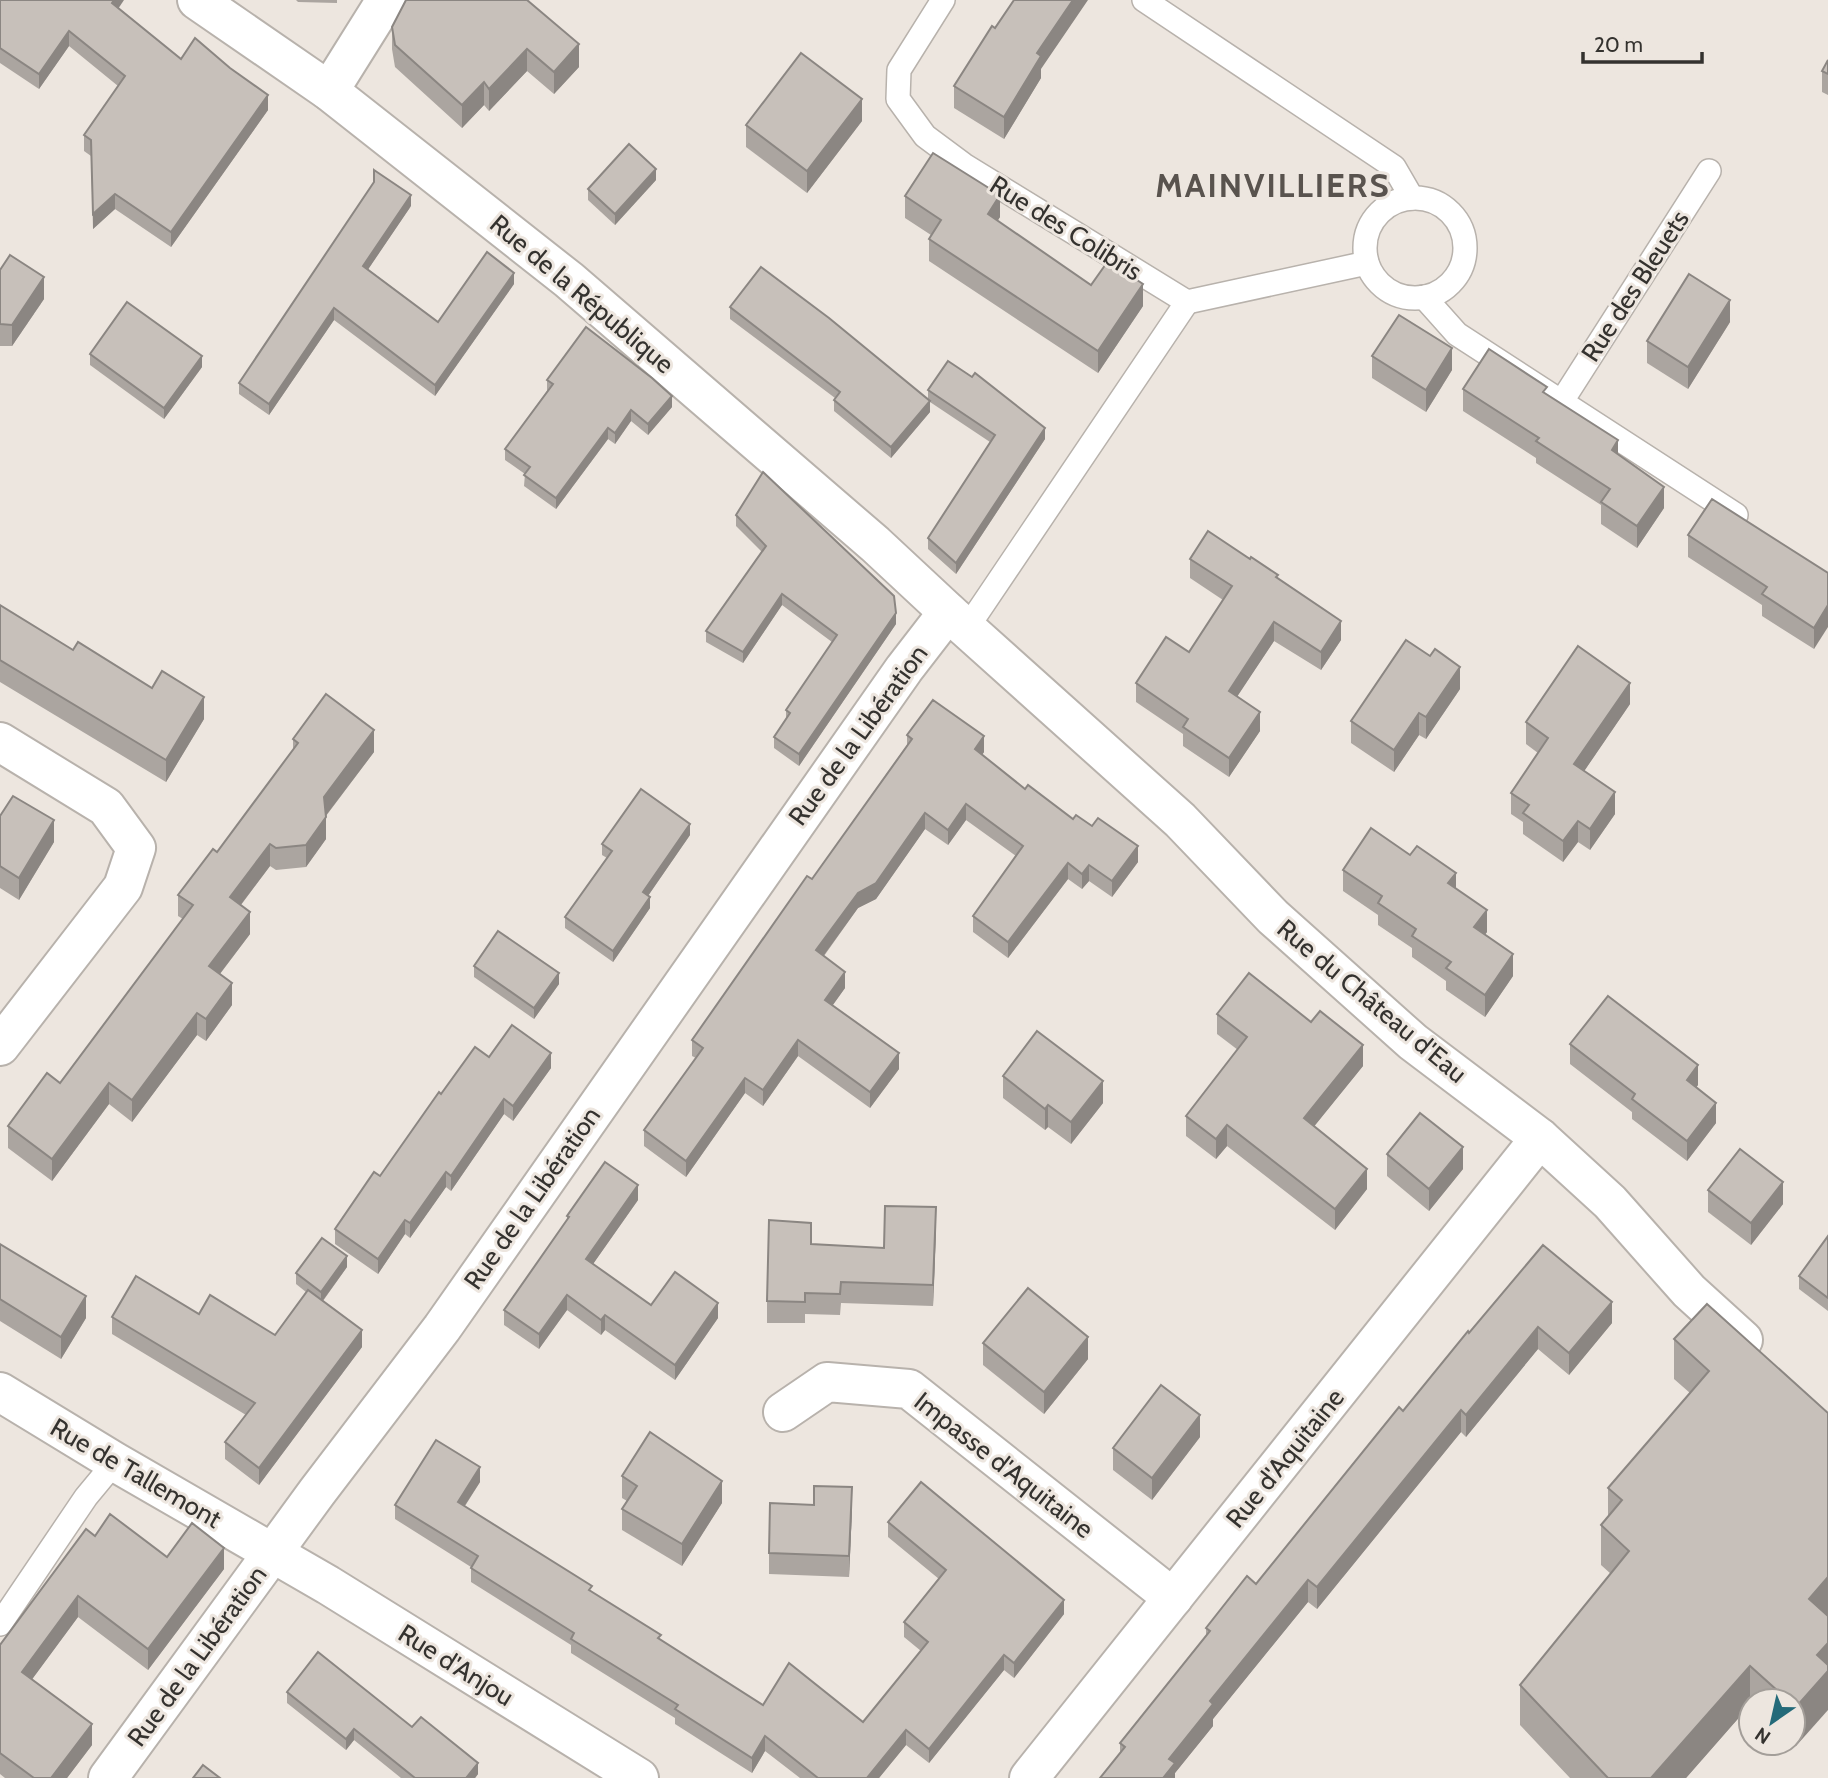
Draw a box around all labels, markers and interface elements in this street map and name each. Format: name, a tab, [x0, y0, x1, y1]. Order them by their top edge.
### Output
scale bar	[1583, 21, 1702, 65]
text: 20 m	[1594, 32, 1643, 57]
district label: MAINVILLIERS	[1155, 165, 1391, 205]
street label: Rue des Colibris	[984, 169, 1148, 288]
street label: Rue des Bleuets	[1574, 204, 1696, 368]
street label: Rue de la République	[484, 208, 680, 380]
street label: Rue de la Libération	[782, 638, 934, 832]
street label: Rue du Château d'Eau	[1271, 912, 1473, 1090]
street label: Rue de la Libération	[457, 1100, 607, 1296]
street label: Rue d'Aquitaine	[1219, 1382, 1351, 1534]
street label: Impasse d'Aquitaine	[908, 1385, 1100, 1545]
street label: Rue de Tallemont	[45, 1411, 227, 1535]
street label: Rue de la Libération	[121, 1559, 273, 1753]
street label: Rue d'Anjou	[392, 1617, 520, 1713]
north arrow	[1737, 1687, 1807, 1757]
text: N	[1751, 1722, 1775, 1749]

